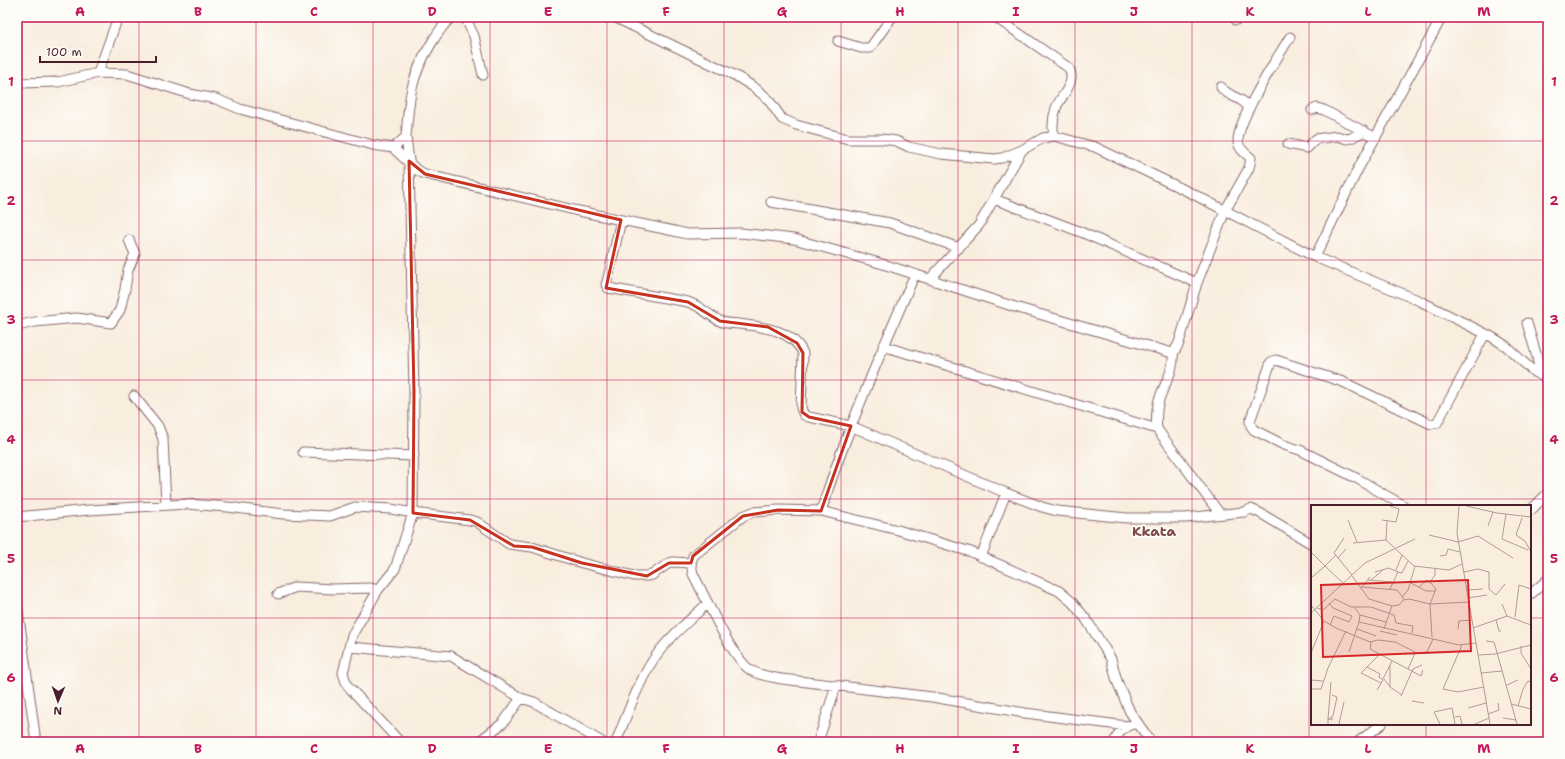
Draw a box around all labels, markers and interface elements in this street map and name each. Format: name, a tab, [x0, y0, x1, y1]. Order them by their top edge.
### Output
text: A	[75, 3, 85, 20]
text: B	[194, 3, 202, 20]
text: C	[310, 3, 318, 20]
text: D	[427, 3, 437, 20]
text: E	[544, 3, 553, 20]
text: F	[662, 3, 670, 20]
text: G	[777, 3, 788, 20]
text: H	[895, 3, 905, 20]
text: I	[1012, 3, 1020, 20]
text: J	[1130, 3, 1138, 20]
text: K	[1246, 3, 1255, 20]
text: L	[1364, 3, 1372, 20]
text: M	[1477, 3, 1491, 20]
scale bar	[40, 38, 156, 64]
text: 100 m	[46, 44, 82, 60]
text: 1	[8, 73, 14, 90]
text: 1	[1551, 73, 1557, 90]
text: 2	[6, 192, 16, 209]
text: 2	[1549, 192, 1559, 209]
text: 3	[6, 311, 16, 328]
text: 3	[1549, 311, 1559, 328]
text: 4	[6, 431, 16, 448]
text: 4	[1549, 431, 1559, 448]
inset map	[1311, 505, 1531, 725]
district label: Kkata	[1132, 522, 1176, 540]
text: 5	[7, 550, 15, 567]
text: 5	[1550, 550, 1558, 567]
text: 6	[6, 669, 16, 686]
text: 6	[1549, 669, 1559, 686]
north arrow	[38, 681, 78, 721]
text: N	[53, 703, 62, 718]
text: A	[75, 740, 85, 757]
text: B	[194, 740, 202, 757]
text: C	[310, 740, 318, 757]
text: D	[427, 740, 437, 757]
text: E	[544, 740, 553, 757]
text: F	[662, 740, 670, 757]
text: G	[777, 740, 788, 757]
text: H	[895, 740, 905, 757]
text: I	[1012, 740, 1020, 757]
text: J	[1130, 740, 1138, 757]
text: K	[1246, 740, 1255, 757]
text: L	[1364, 740, 1372, 757]
text: M	[1477, 740, 1491, 757]

